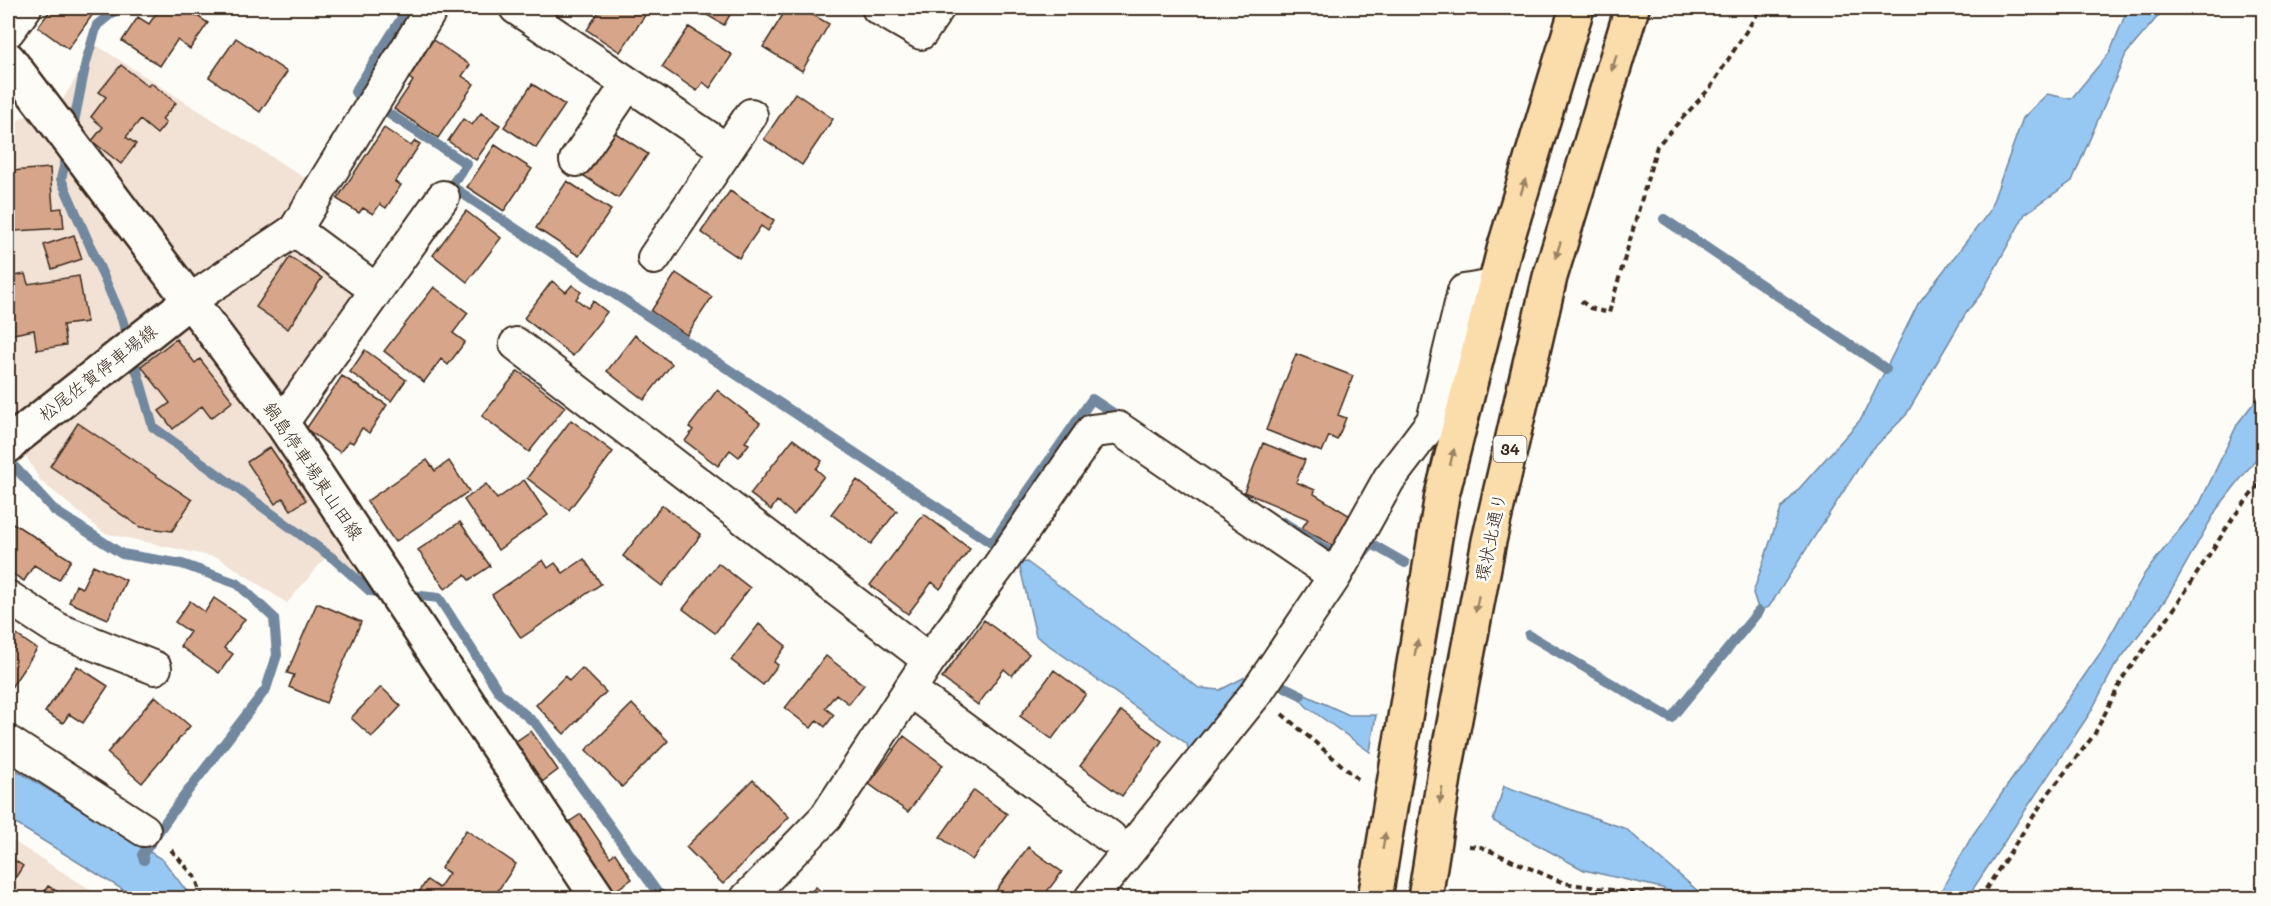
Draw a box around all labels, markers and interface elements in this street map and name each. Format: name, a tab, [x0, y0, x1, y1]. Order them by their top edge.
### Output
one-way arrow	[1609, 54, 1619, 72]
one-way arrow	[1518, 178, 1528, 196]
one-way arrow	[1553, 241, 1562, 259]
street label: 松尾佐賀停車場線	[33, 318, 162, 426]
street label: 鍋島停車場東山田線	[259, 397, 369, 544]
road number: 34	[1494, 436, 1526, 462]
one-way arrow	[1447, 448, 1457, 466]
street label: 環状北通り	[1469, 490, 1511, 583]
one-way arrow	[1472, 594, 1481, 613]
one-way arrow	[1412, 639, 1421, 658]
one-way arrow	[1437, 786, 1446, 805]
one-way arrow	[1380, 831, 1389, 850]

